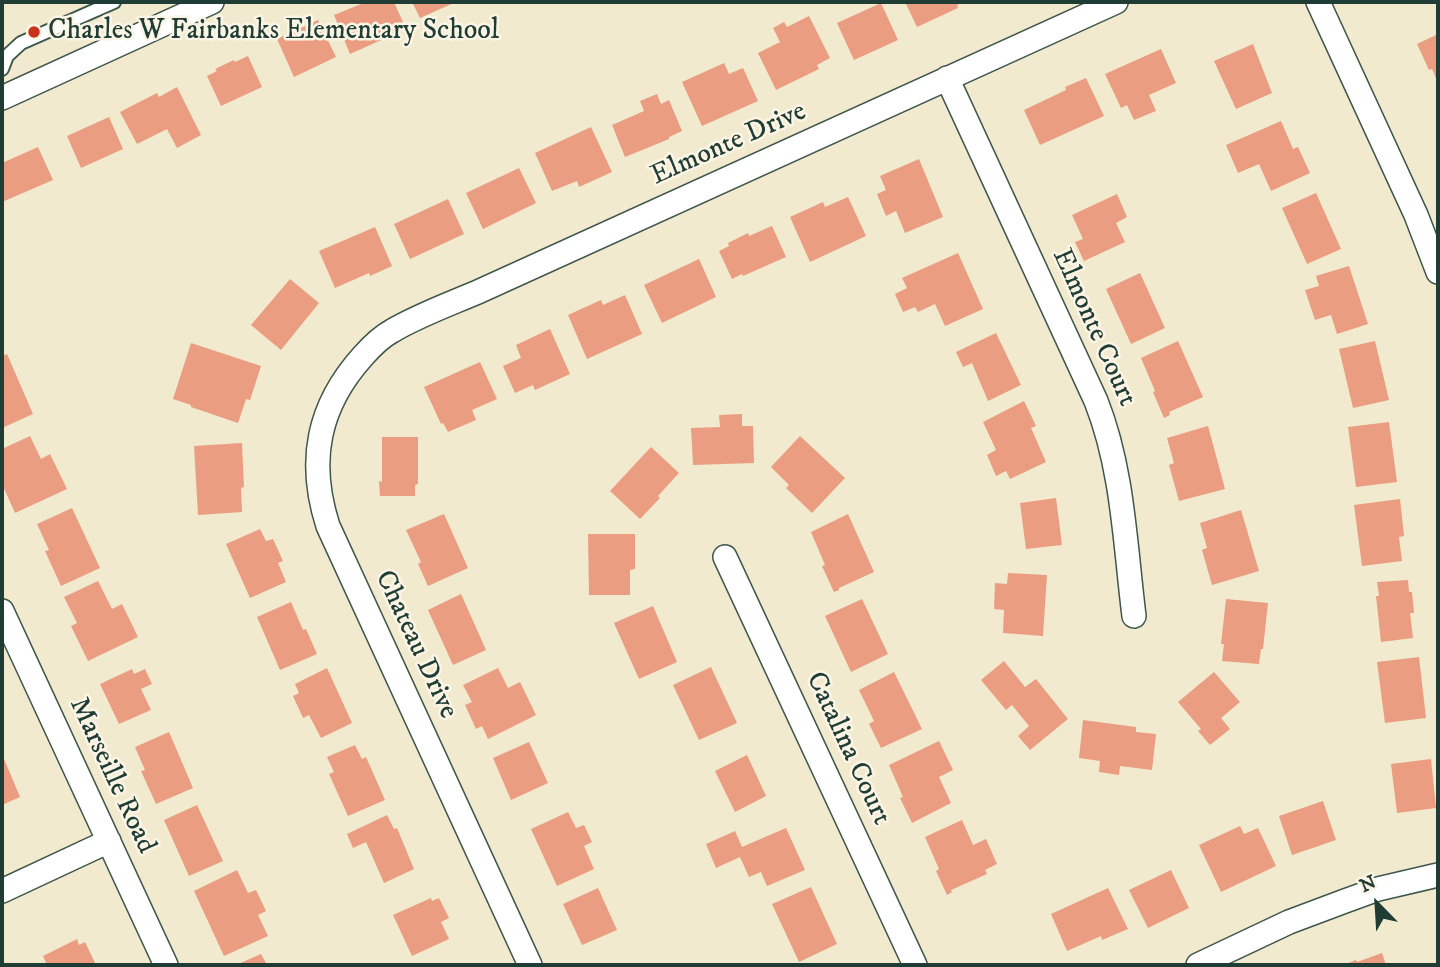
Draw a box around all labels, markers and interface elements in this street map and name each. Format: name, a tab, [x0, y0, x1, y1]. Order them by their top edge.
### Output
place label: Charles W Fairbanks Elementary School	[48, 15, 499, 49]
marker: Charles W Fairbanks Elementary School	[26, 24, 42, 40]
street label: Elmonte Drive	[646, 96, 812, 194]
street label: Elmonte Court	[1043, 244, 1143, 412]
street label: Chateau Drive	[366, 566, 464, 724]
street label: Catalina Court	[797, 667, 897, 831]
street label: Marseille Road	[60, 693, 162, 859]
north arrow	[1342, 869, 1412, 939]
text: N	[1356, 871, 1380, 898]

